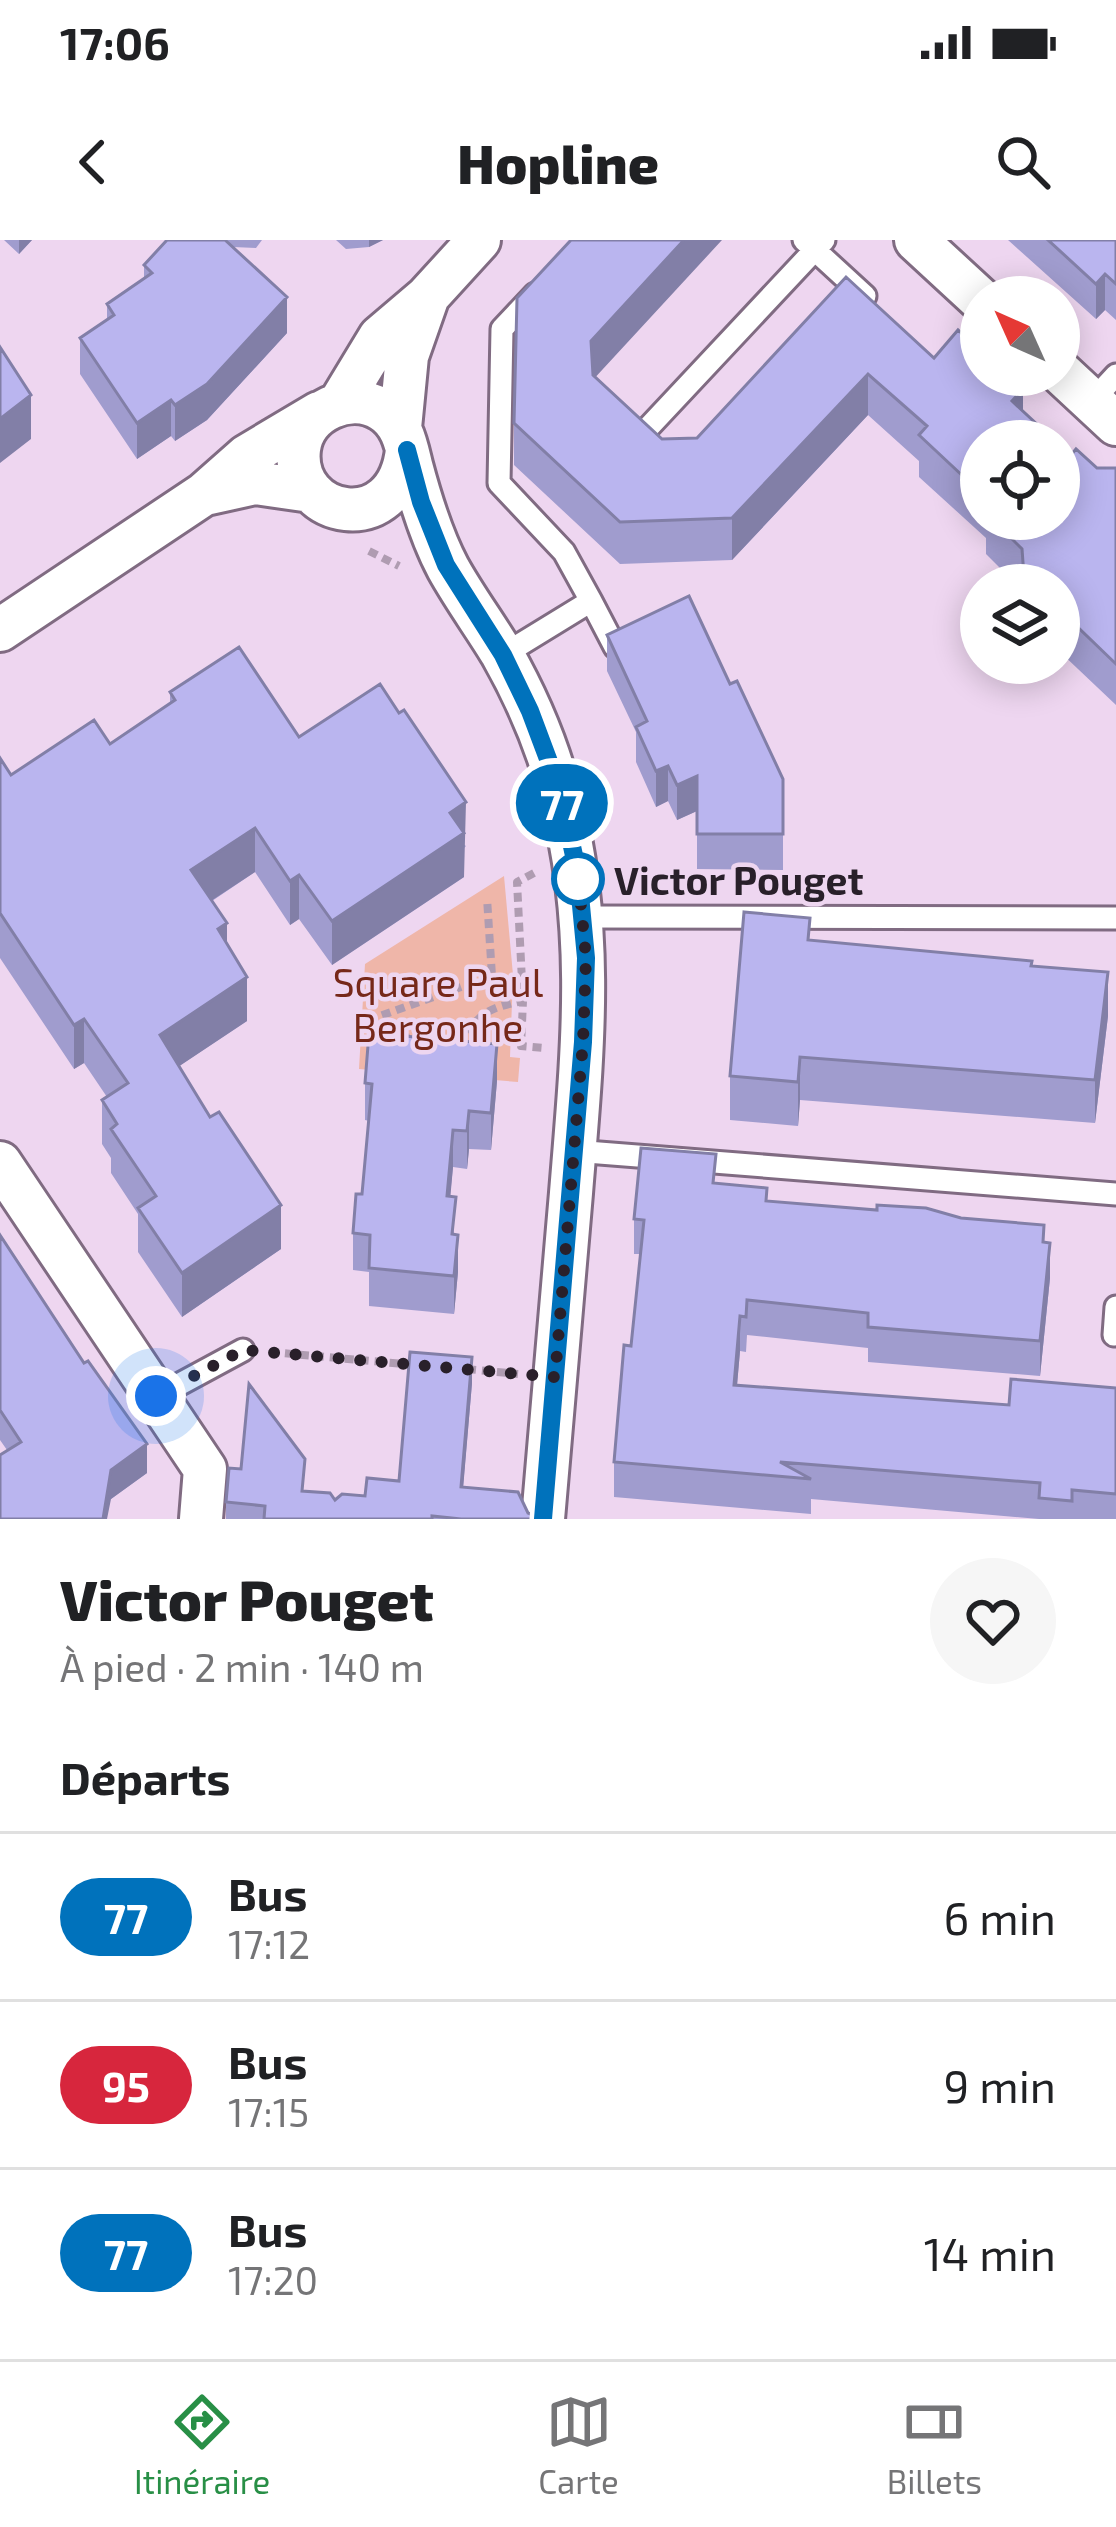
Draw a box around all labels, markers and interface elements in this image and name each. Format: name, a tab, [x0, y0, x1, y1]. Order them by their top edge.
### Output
text: 17:06	[60, 15, 170, 69]
icon: back	[60, 129, 126, 195]
icon: search	[990, 129, 1056, 195]
text: Hopline	[457, 130, 659, 195]
north arrow	[960, 276, 1080, 396]
map controls	[960, 276, 1080, 684]
button: locate	[960, 420, 1080, 540]
button: layers	[960, 564, 1080, 684]
line badge: 77	[508, 764, 616, 842]
text: 77	[540, 778, 584, 828]
marker: Victor Pouget	[553, 854, 603, 904]
place label: Victor Pouget	[614, 856, 863, 903]
park label: Square Paul Bergonhe	[333, 958, 544, 1050]
your location	[126, 1366, 186, 1426]
button: heart	[930, 1558, 1056, 1684]
text: Victor Pouget	[60, 1564, 434, 1632]
text: À pied · 2 min · 140 m	[60, 1643, 424, 1690]
text: Départs	[60, 1750, 230, 1804]
text: Bus	[228, 1866, 307, 1920]
text: 6 min	[943, 1890, 1056, 1944]
text: 77	[104, 1892, 148, 1942]
text: 17:12	[228, 1920, 310, 1967]
text: Bus	[228, 2034, 307, 2088]
text: 9 min	[943, 2058, 1056, 2112]
text: 95	[102, 2060, 150, 2110]
text: 17:15	[228, 2088, 309, 2135]
text: Bus	[228, 2202, 307, 2256]
text: 14 min	[924, 2226, 1056, 2280]
text: 77	[104, 2228, 148, 2278]
text: 17:20	[228, 2256, 318, 2303]
tab: Itinéraire	[134, 2389, 270, 2501]
tab: Carte	[538, 2389, 619, 2501]
tab: Billets	[887, 2389, 982, 2501]

